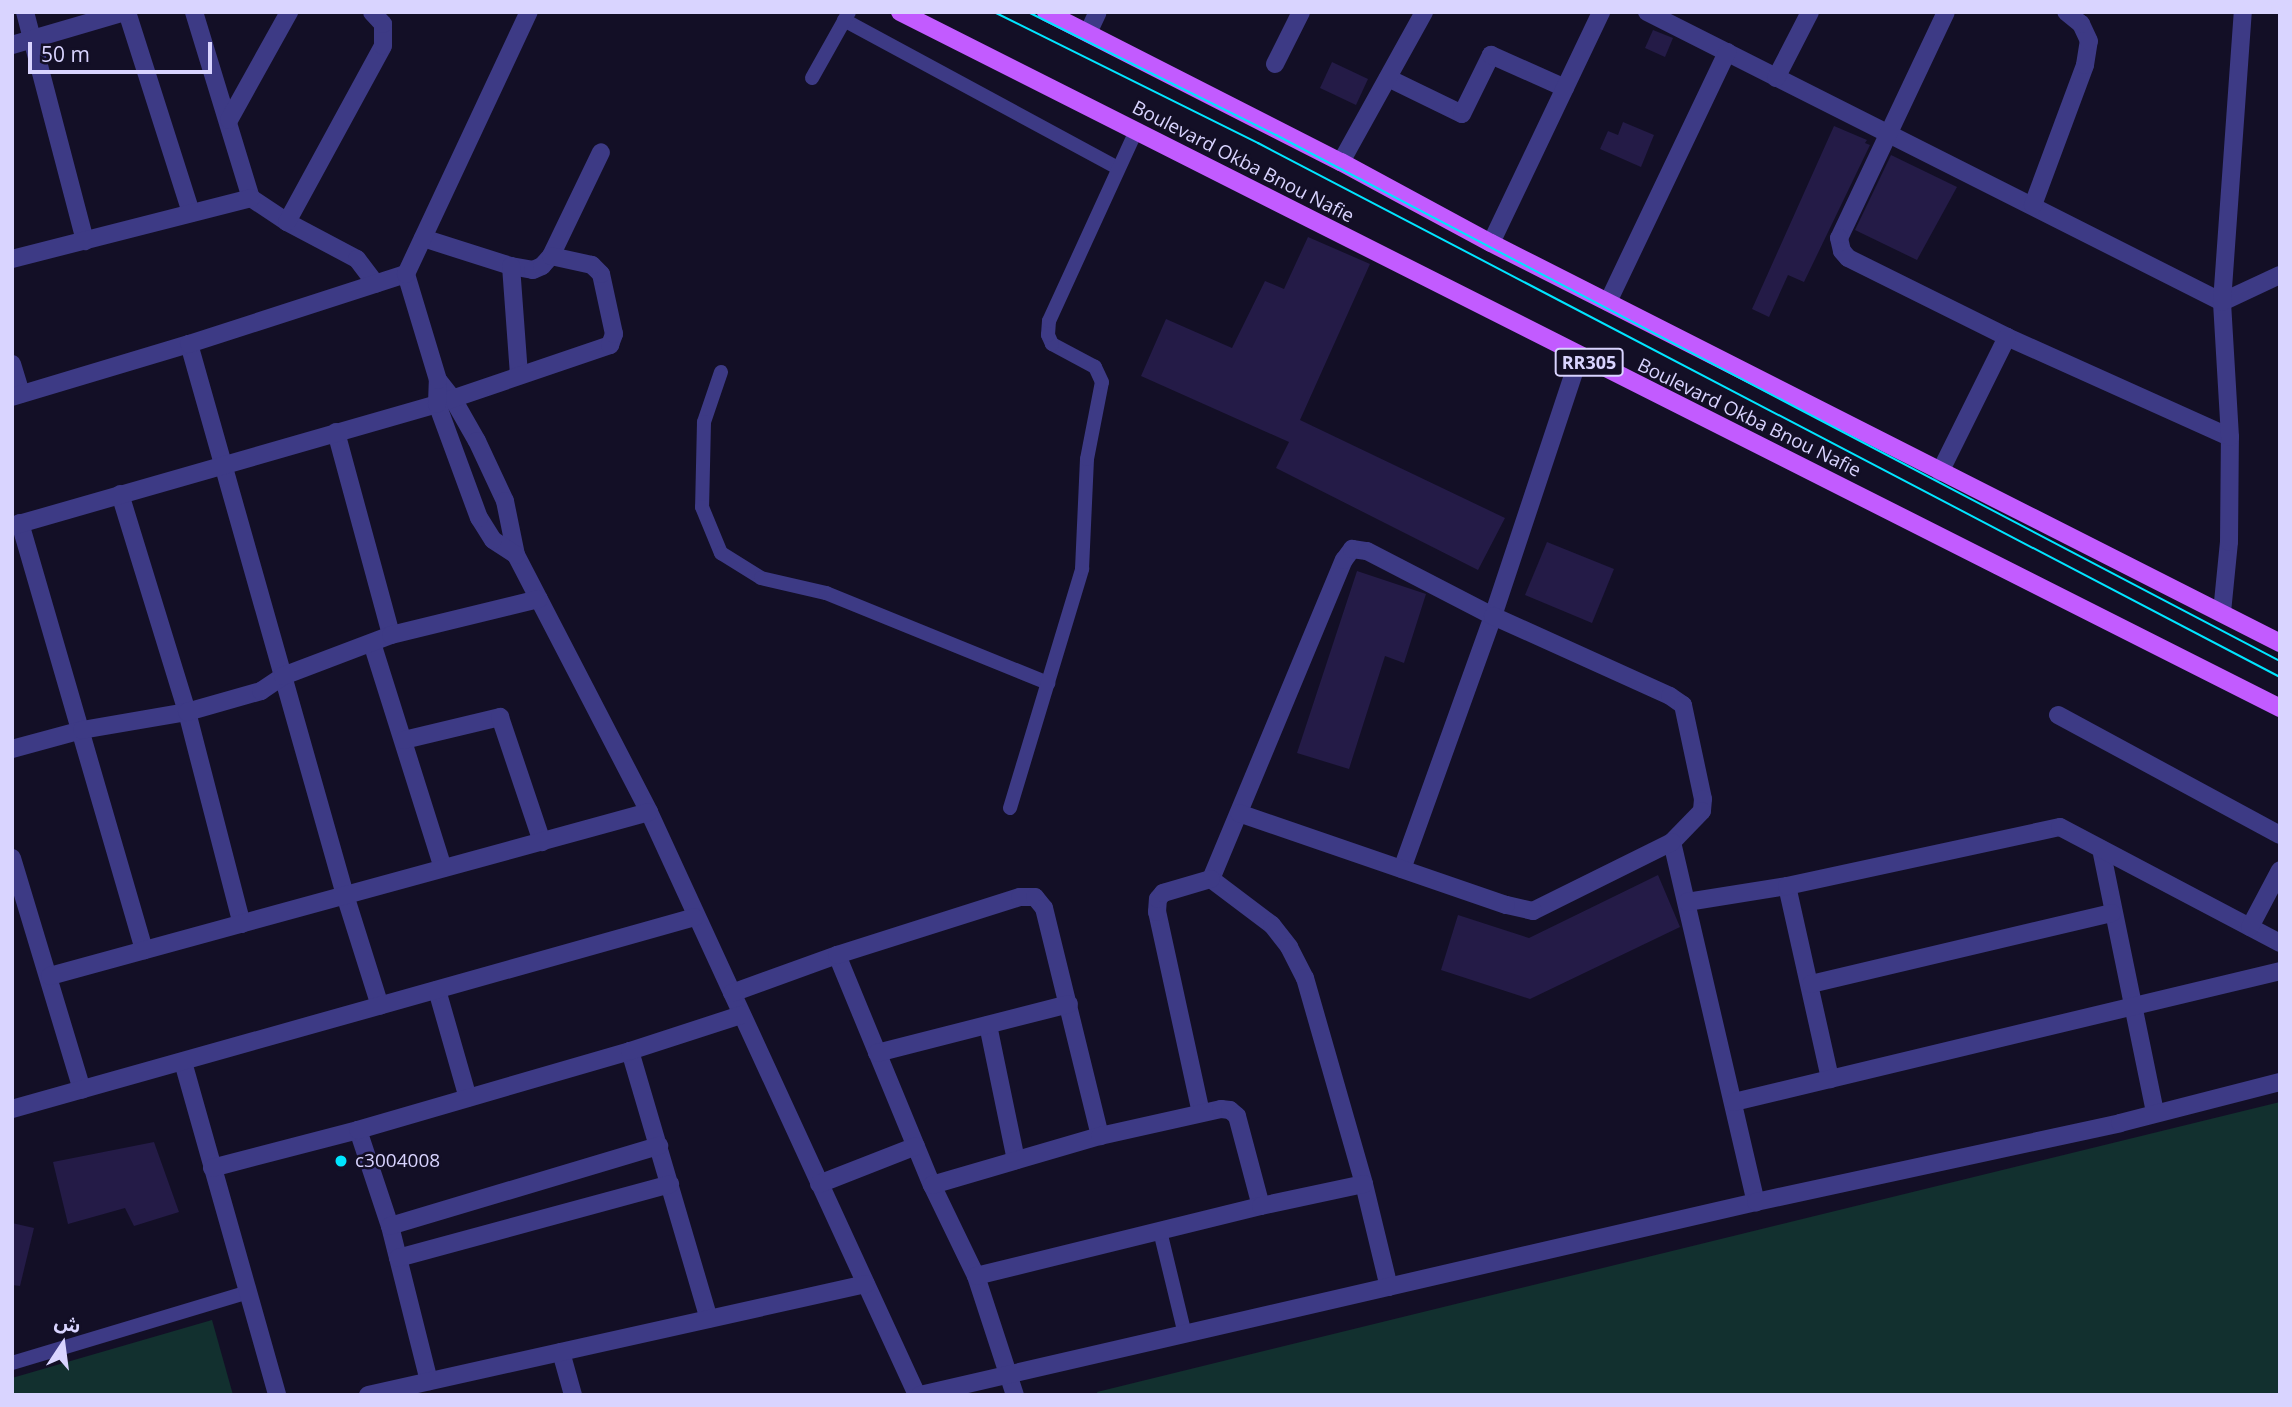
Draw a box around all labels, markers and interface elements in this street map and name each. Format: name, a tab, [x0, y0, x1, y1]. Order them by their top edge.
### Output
scale bar	[32, 28, 215, 72]
text: 50 m	[41, 40, 90, 68]
street label: Boulevard Okba Bnou Nafie	[1128, 96, 1358, 228]
road number: RR305	[1554, 348, 1624, 376]
street label: Boulevard Okba Bnou Nafie	[1634, 354, 1864, 482]
place label: c3004008	[355, 1150, 440, 1172]
marker: c3004008	[333, 1153, 349, 1169]
text: ش	[52, 1308, 83, 1339]
north arrow	[28, 1309, 98, 1379]

